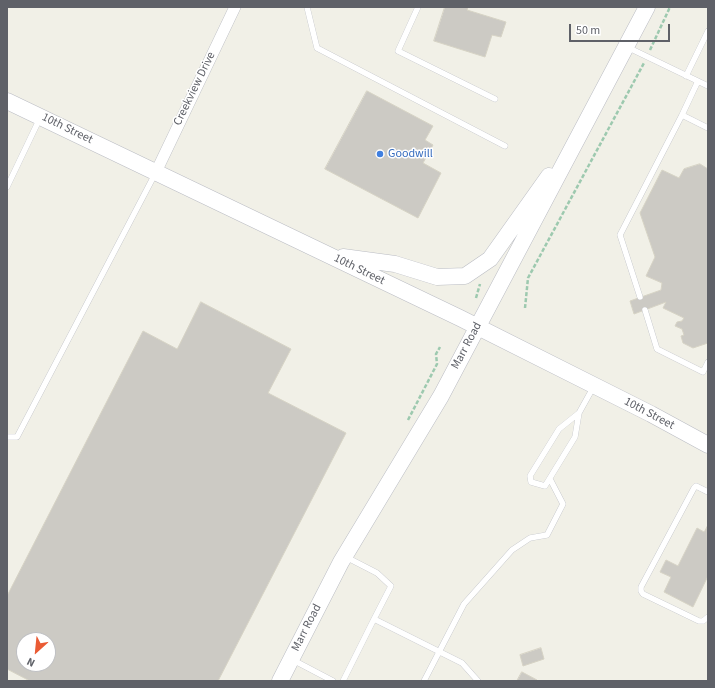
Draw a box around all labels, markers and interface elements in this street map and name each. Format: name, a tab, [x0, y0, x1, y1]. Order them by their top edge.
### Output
scale bar	[571, 16, 672, 42]
text: 50 m	[576, 22, 600, 39]
street label: Creekview Drive	[171, 50, 219, 128]
street label: 10th Street	[39, 110, 95, 148]
place label: Goodwill	[388, 147, 433, 161]
marker: Goodwill	[375, 149, 385, 159]
street label: 10th Street	[331, 251, 387, 289]
street label: Marr Road	[449, 320, 485, 372]
street label: 10th Street	[621, 395, 677, 433]
street label: Marr Road	[289, 602, 325, 654]
north arrow	[16, 632, 56, 672]
text: N	[24, 654, 37, 671]

